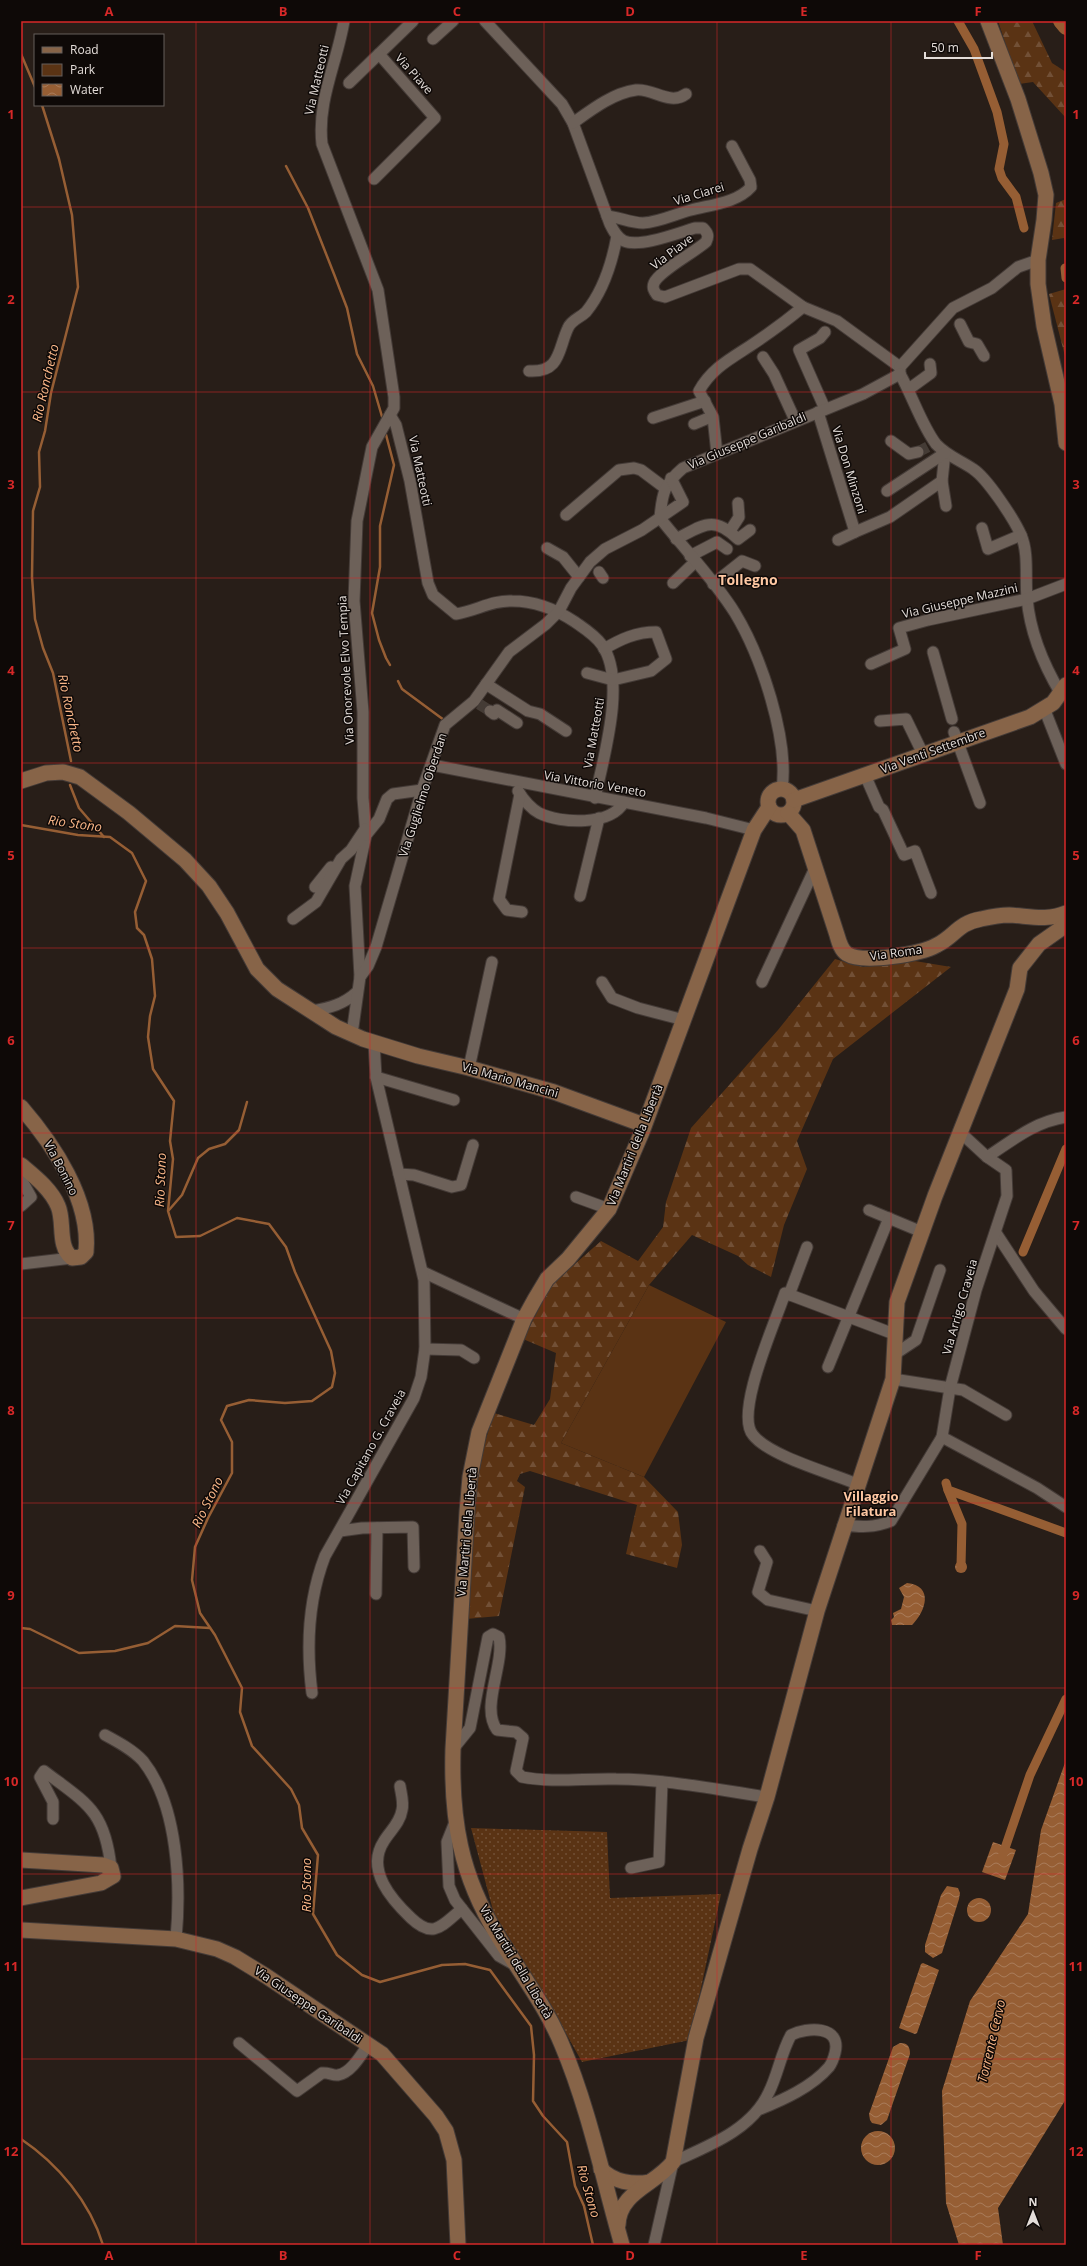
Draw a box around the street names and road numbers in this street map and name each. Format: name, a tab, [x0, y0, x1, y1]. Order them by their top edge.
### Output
street label: Via Matteotti	[300, 43, 333, 117]
street label: Via Piave	[391, 50, 437, 98]
street label: Via Ciarei	[672, 178, 726, 209]
street label: Via Piave	[647, 230, 697, 273]
street label: Via Giuseppe Garibaldi	[685, 408, 808, 473]
street label: Via Don Minzoni	[828, 424, 871, 516]
street label: Via Matteotti	[405, 434, 436, 508]
street label: Via Giuseppe Mazzini	[900, 579, 1019, 622]
street label: Via Onorevole Elvo Tempia	[333, 595, 358, 745]
street label: Via Matteotti	[579, 696, 608, 770]
street label: Via Venti Settembre	[878, 724, 988, 777]
street label: Via Guglielmo Oberdan	[394, 731, 451, 859]
street label: Via Vittorio Veneto	[543, 766, 648, 801]
street label: Via Roma	[869, 940, 923, 965]
street label: Via Mario Mancini	[460, 1058, 560, 1101]
street label: Via Martiri della Libertà	[602, 1081, 667, 1208]
street label: Via Bonino	[40, 1137, 83, 1198]
street label: Via Arrigo Craveia	[938, 1257, 981, 1357]
street label: Via Capitano G. Craveia	[332, 1386, 409, 1508]
street label: Via Martiri della Libertà	[452, 1467, 481, 1597]
street label: Via Martiri della Libertà	[476, 1902, 557, 2022]
street label: Via Giuseppe Garibaldi	[251, 1962, 366, 2047]

